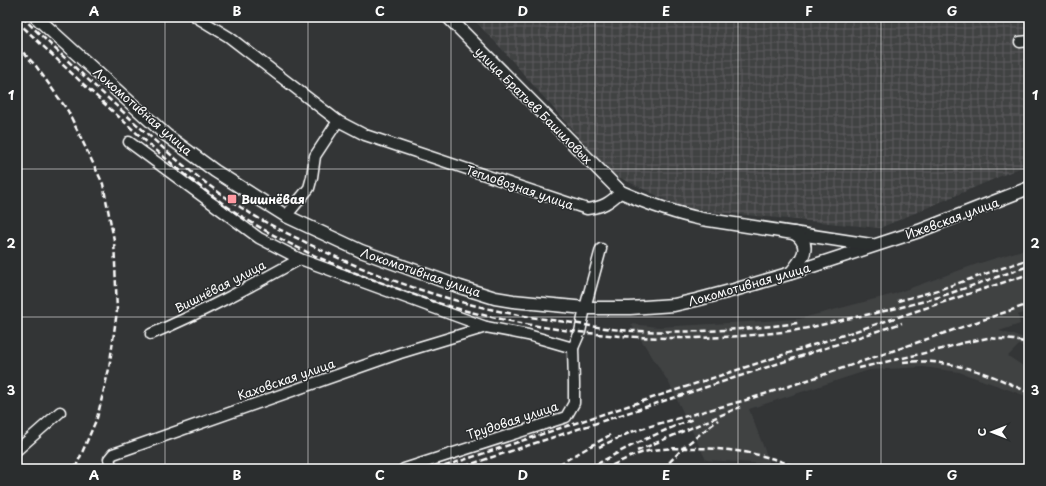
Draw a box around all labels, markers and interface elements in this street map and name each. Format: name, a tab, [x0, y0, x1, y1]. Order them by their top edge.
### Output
text: A	[89, 1, 99, 20]
text: B	[233, 1, 242, 20]
text: C	[375, 1, 385, 20]
text: D	[518, 1, 528, 20]
text: E	[662, 1, 670, 20]
text: F	[805, 1, 813, 20]
text: G	[947, 1, 957, 20]
street label: улица Братьев Башиловых	[471, 42, 597, 168]
street label: Локомотивная улица	[90, 63, 197, 159]
text: 1	[8, 85, 14, 104]
text: 1	[1032, 85, 1038, 104]
street label: Тепловозная улица	[464, 160, 577, 214]
place label: Вишнёвая	[241, 190, 305, 208]
marker: Вишнёвая	[226, 193, 238, 205]
street label: Ижевская улица	[903, 193, 1002, 243]
text: 2	[6, 233, 16, 252]
text: 2	[1030, 233, 1040, 252]
street label: Локомотивная улица	[359, 243, 484, 301]
street label: Вишнёвая улица	[171, 255, 269, 317]
street label: Локомотивная улица	[686, 258, 812, 310]
street label: Каховская улица	[235, 354, 338, 404]
text: 3	[7, 380, 16, 399]
text: 3	[1031, 380, 1040, 399]
street label: Трудовая улица	[464, 397, 561, 443]
north arrow	[972, 412, 1012, 452]
text: С	[973, 428, 990, 436]
text: A	[89, 465, 99, 484]
text: B	[233, 465, 242, 484]
text: C	[375, 465, 385, 484]
text: D	[518, 465, 528, 484]
text: E	[662, 465, 670, 484]
text: F	[805, 465, 813, 484]
text: G	[947, 465, 957, 484]

